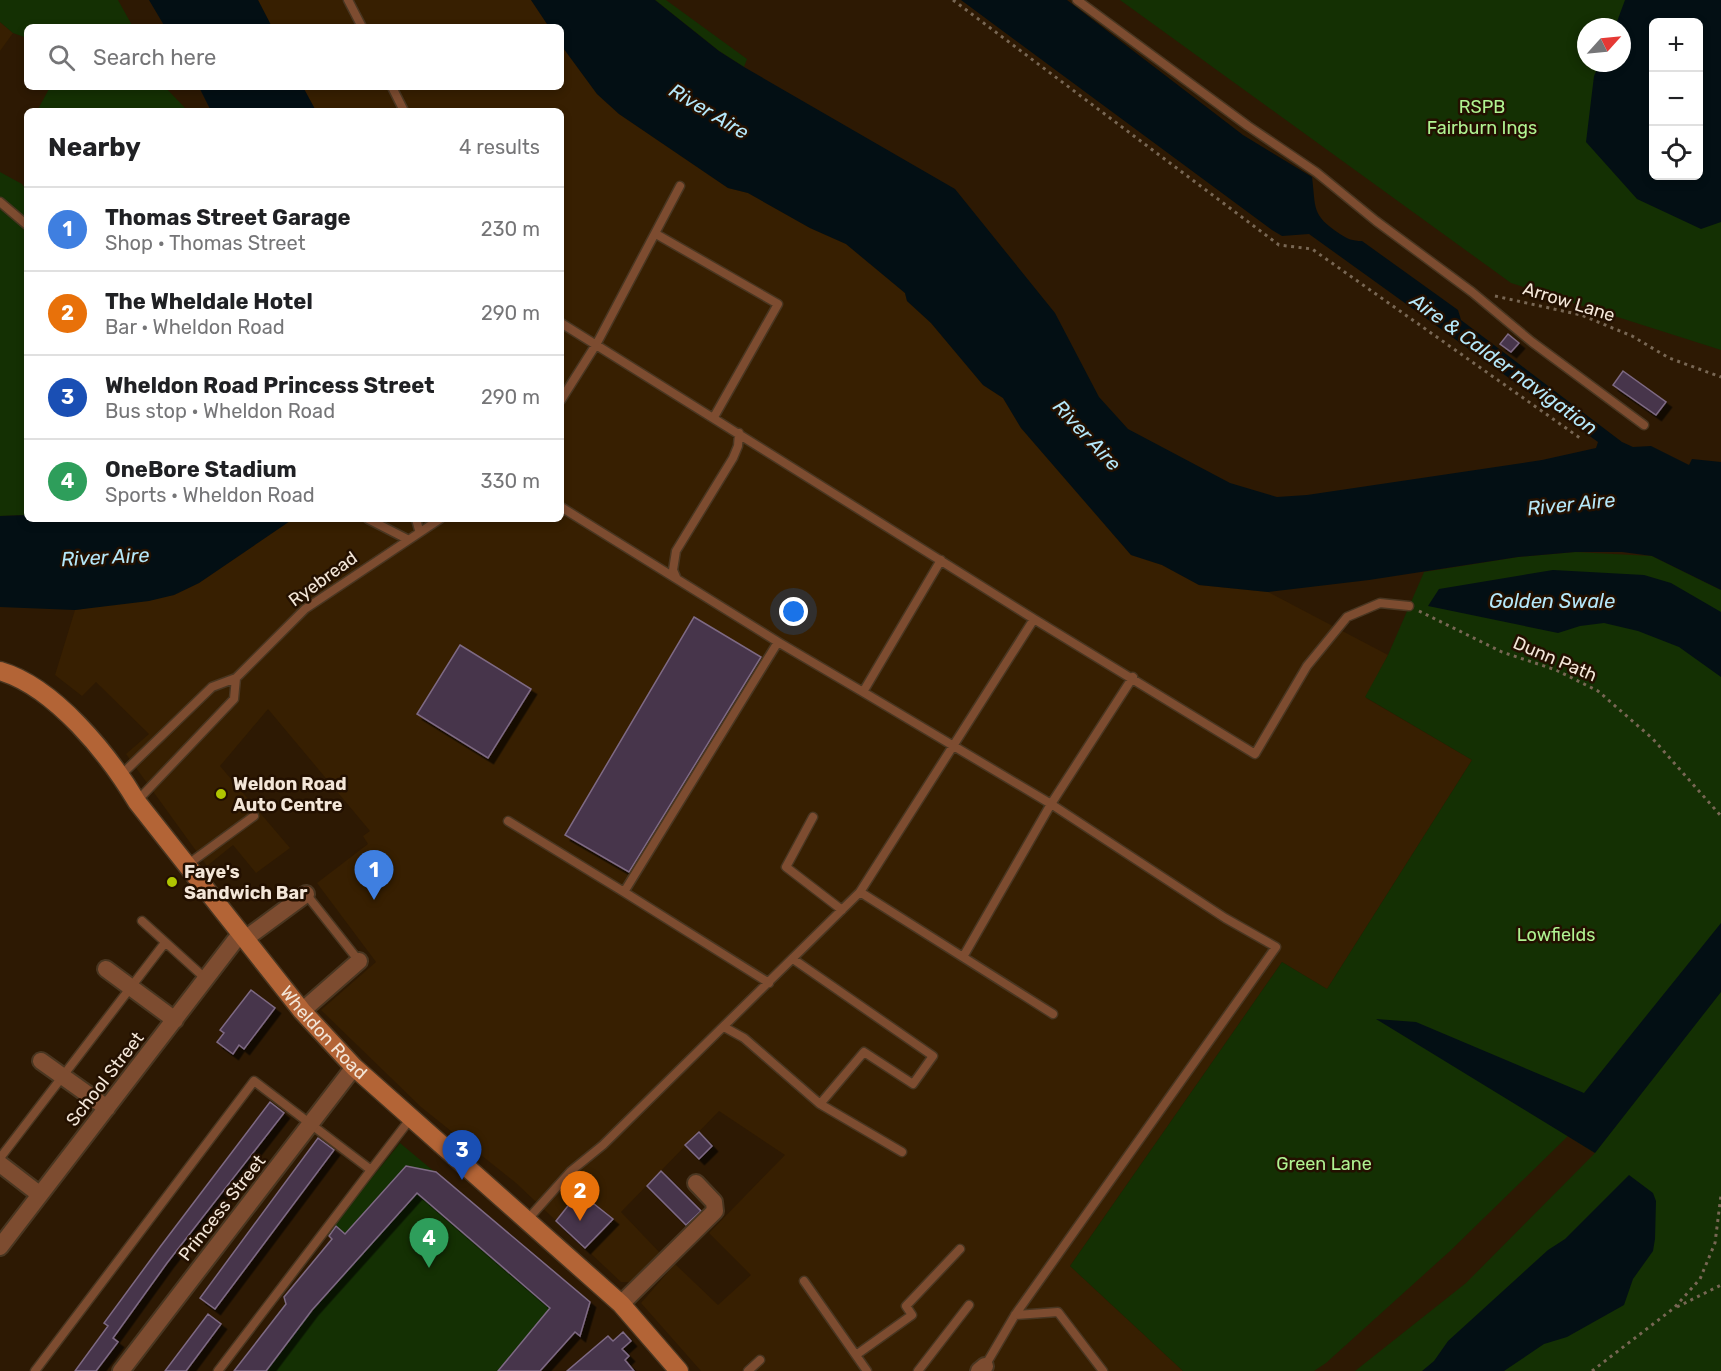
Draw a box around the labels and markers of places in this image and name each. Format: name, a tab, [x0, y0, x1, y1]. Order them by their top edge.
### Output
place label: Weldon Road Auto Centre	[233, 773, 347, 816]
marker: Weldon Road Auto Centre	[214, 787, 228, 801]
pin: 1	[354, 850, 394, 900]
place label: Faye's Sandwich Bar	[184, 861, 307, 904]
marker: Faye's Sandwich Bar	[165, 875, 179, 889]
pin: 3	[442, 1130, 482, 1180]
pin: 2	[560, 1172, 600, 1221]
pin: 4	[410, 1218, 448, 1268]

